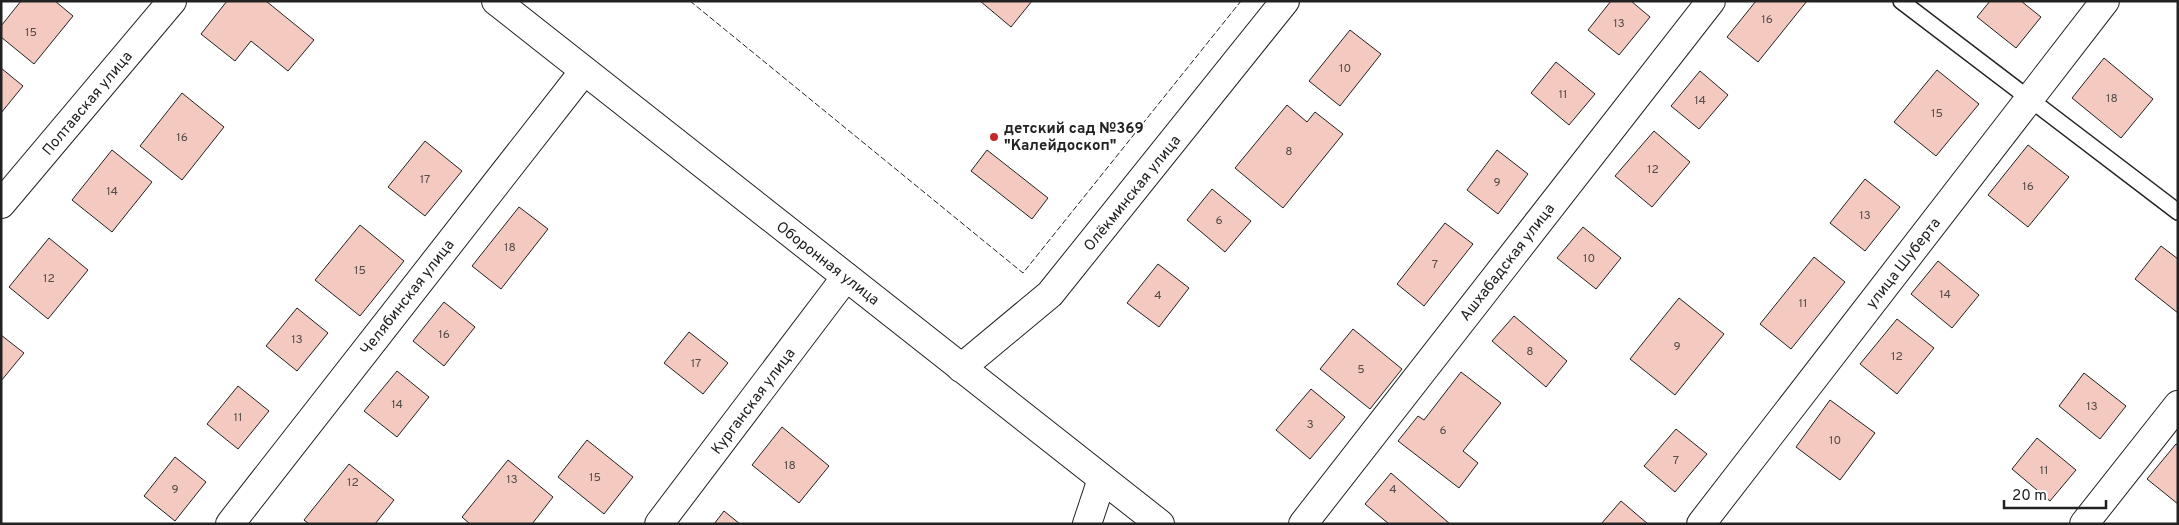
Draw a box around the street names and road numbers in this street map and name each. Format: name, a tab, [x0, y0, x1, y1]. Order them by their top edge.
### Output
street label: Полтавская улица	[39, 48, 137, 160]
street label: Олёкминская улица	[1080, 132, 1186, 256]
street label: Ашхабадская улица	[1456, 200, 1560, 325]
street label: улица Шуберта	[1863, 215, 1946, 313]
street label: Оборонная улица	[772, 218, 883, 310]
street label: Челябинская улица	[357, 236, 459, 360]
street label: Курганская улица	[708, 345, 800, 459]

